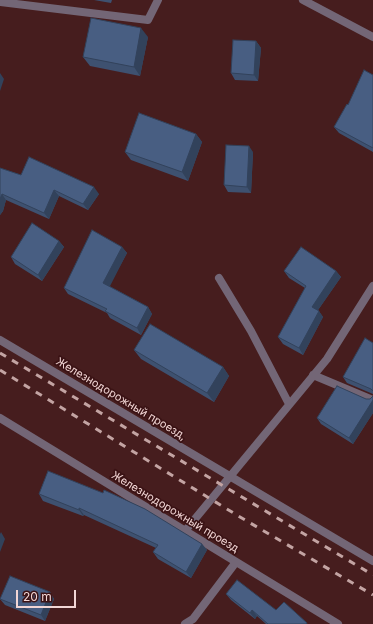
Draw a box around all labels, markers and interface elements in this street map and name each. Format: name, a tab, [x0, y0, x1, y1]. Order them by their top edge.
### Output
street label: Железнодорожный проезд,	[54, 355, 188, 443]
street label: Железнодорожный проезд	[109, 469, 241, 555]
scale bar	[18, 582, 78, 608]
text: 20 m	[23, 589, 52, 604]

